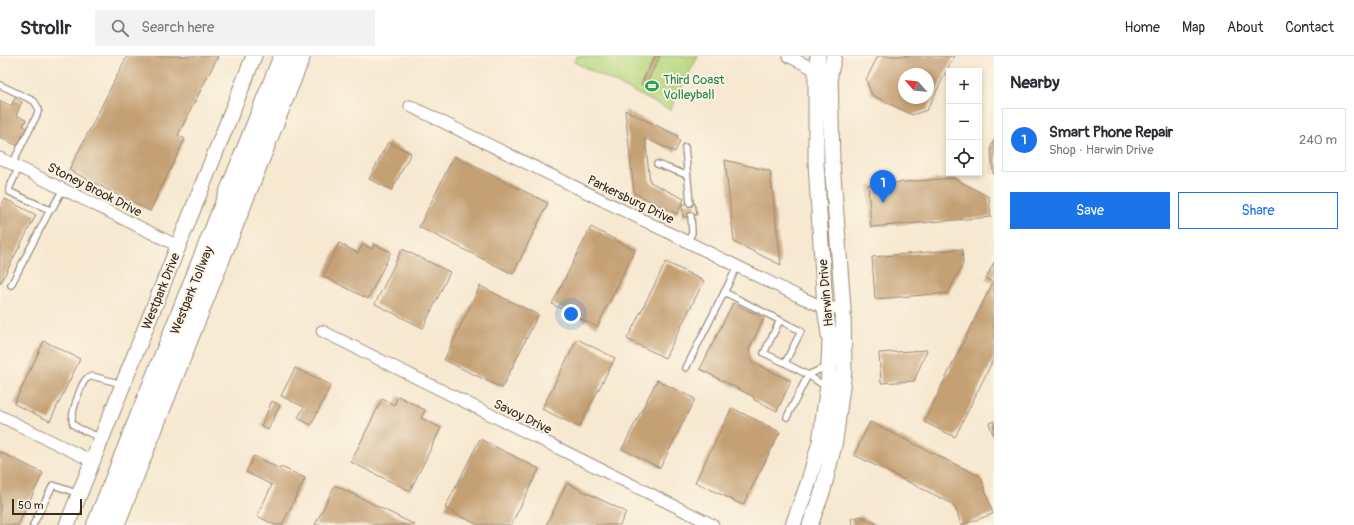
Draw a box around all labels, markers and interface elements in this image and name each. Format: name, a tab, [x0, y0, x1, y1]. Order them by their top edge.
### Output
search box	[95, 10, 375, 46]
text: Strollr	[20, 16, 71, 40]
icon: search	[109, 17, 131, 39]
text: Search here	[141, 18, 214, 37]
text: Home	[1125, 19, 1160, 36]
text: Map	[1182, 19, 1205, 36]
text: About	[1227, 19, 1263, 36]
text: Contact	[1285, 19, 1334, 36]
north arrow	[898, 68, 934, 104]
map controls	[946, 68, 982, 176]
button: +	[946, 68, 982, 104]
place label: Third Coast Volleyball	[663, 72, 725, 103]
text: Nearby	[1010, 72, 1059, 93]
sports icon: Third Coast Volleyball	[644, 78, 660, 94]
button: −	[946, 104, 982, 140]
text: Smart Phone Repair	[1049, 123, 1173, 142]
text: 1	[1021, 132, 1027, 148]
text: 240 m	[1299, 132, 1337, 148]
button: locate	[946, 140, 982, 176]
text: Shop · Harwin Drive	[1049, 142, 1154, 158]
street label: Stoney Brook Drive	[45, 159, 145, 221]
pin: 1	[870, 170, 896, 203]
street label: Parkersburg Drive	[585, 172, 677, 228]
button: Save	[1010, 192, 1170, 229]
button: Share	[1178, 192, 1338, 229]
street label: Westpark Tollway	[167, 243, 217, 337]
street label: Westpark Drive	[138, 250, 184, 332]
street label: Harwin Drive	[815, 258, 837, 327]
your location	[561, 304, 581, 324]
street label: Savoy Drive	[491, 396, 555, 438]
scale bar	[12, 497, 82, 516]
text: 50 m	[18, 499, 44, 512]

